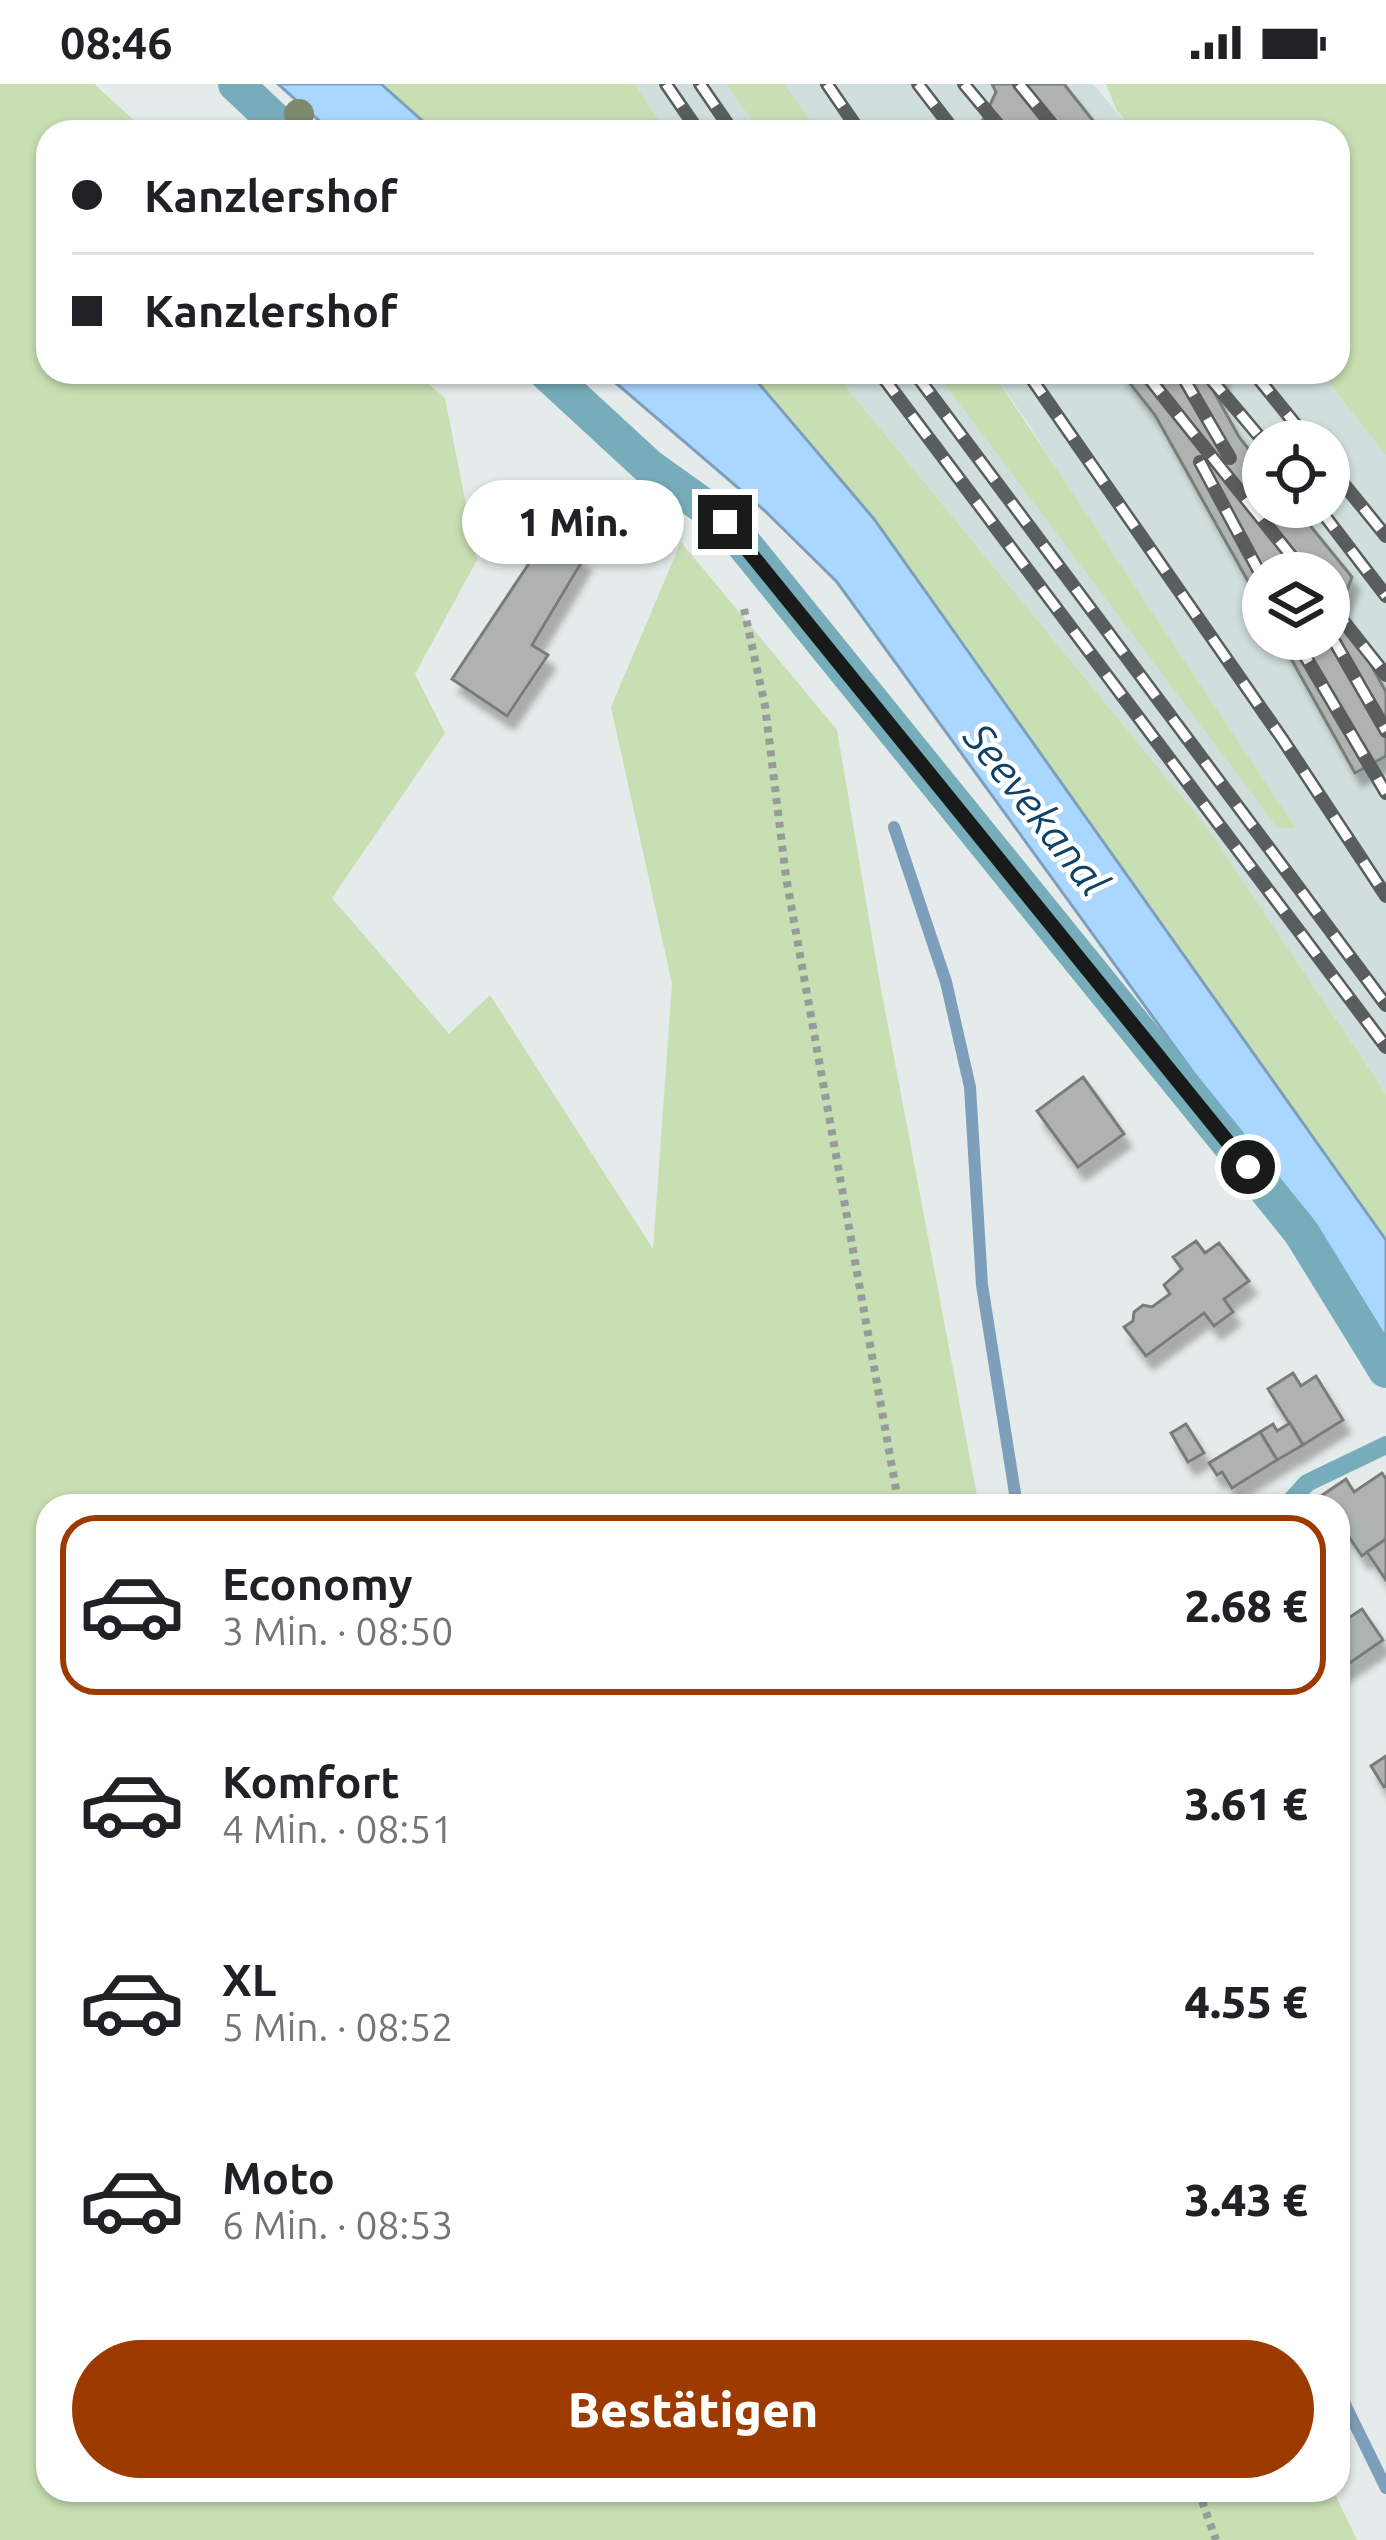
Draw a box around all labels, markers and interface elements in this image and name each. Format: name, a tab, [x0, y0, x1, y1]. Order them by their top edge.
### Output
text: 08:46	[60, 17, 173, 68]
text: Kanzlershof	[144, 170, 398, 221]
text: Kanzlershof	[144, 285, 398, 336]
map controls	[1242, 420, 1350, 660]
button: locate	[1242, 420, 1350, 528]
callout: 1 Min.	[461, 480, 683, 564]
route end	[698, 495, 752, 549]
text: 1 Min.	[518, 500, 628, 543]
button: layers	[1242, 552, 1350, 660]
water label: Seevekanal	[954, 713, 1119, 905]
route start	[1221, 1140, 1275, 1194]
icon: car	[78, 1551, 186, 1659]
text: Economy	[222, 1558, 413, 1609]
text: 2.68 €	[1185, 1580, 1308, 1631]
text: 3 Min. · 08:50	[222, 1609, 453, 1652]
icon: car	[78, 1749, 186, 1857]
text: Komfort	[222, 1756, 400, 1807]
text: 3.61 €	[1185, 1778, 1308, 1829]
text: 4 Min. · 08:51	[222, 1807, 453, 1850]
icon: car	[78, 1947, 186, 2055]
text: XL	[222, 1954, 276, 2005]
text: 4.55 €	[1185, 1976, 1308, 2027]
text: 5 Min. · 08:52	[222, 2005, 453, 2048]
icon: car	[78, 2145, 186, 2253]
text: Moto	[222, 2152, 335, 2203]
text: 3.43 €	[1185, 2174, 1308, 2225]
text: 6 Min. · 08:53	[222, 2203, 453, 2246]
button: Bestätigen	[72, 2340, 1314, 2478]

